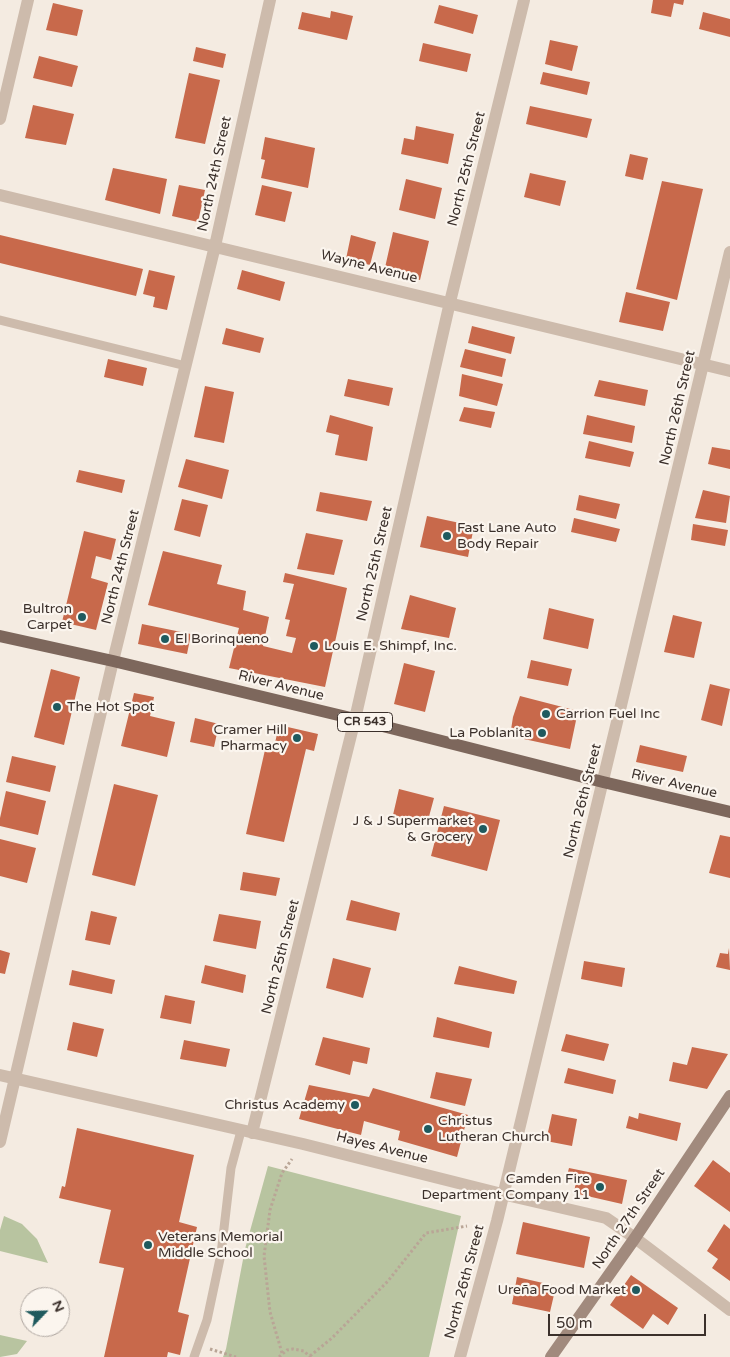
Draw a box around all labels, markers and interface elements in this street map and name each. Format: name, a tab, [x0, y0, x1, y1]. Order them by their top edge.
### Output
street label: North 25th Street	[445, 110, 489, 228]
street label: North 24th Street	[195, 115, 235, 233]
street label: Wayne Avenue	[319, 247, 419, 287]
street label: North 26th Street	[657, 349, 699, 467]
street label: North 25th Street	[354, 505, 396, 623]
street label: North 24th Street	[99, 508, 143, 626]
place label: Fast Lane Auto Body Repair	[457, 520, 557, 552]
marker: Fast Lane Auto Body Repair	[441, 530, 453, 542]
place label: Bultron Carpet	[23, 601, 72, 634]
marker: Bultron Carpet	[76, 611, 88, 623]
place label: El Borinqueno	[175, 631, 269, 647]
marker: El Borinqueno	[159, 633, 171, 645]
place label: Louis E. Shimpf, Inc.	[324, 638, 457, 654]
marker: Louis E. Shimpf, Inc.	[308, 640, 320, 652]
street label: River Avenue	[236, 667, 326, 705]
place label: The Hot Spot	[67, 699, 154, 715]
marker: The Hot Spot	[51, 701, 63, 713]
place label: Carrion Fuel Inc	[556, 706, 660, 722]
marker: Carrion Fuel Inc	[540, 708, 552, 720]
road number: CR 543	[338, 712, 392, 732]
place label: Cramer Hill Pharmacy	[213, 722, 287, 754]
place label: La Poblanita	[449, 725, 532, 741]
marker: La Poblanita	[536, 727, 548, 739]
marker: Cramer Hill Pharmacy	[291, 732, 303, 744]
street label: North 26th Street	[561, 742, 605, 860]
street label: River Avenue	[629, 766, 719, 802]
place label: J & J Supermarket & Grocery	[353, 813, 473, 846]
marker: J & J Supermarket & Grocery	[477, 823, 489, 835]
street label: North 25th Street	[259, 898, 303, 1016]
place label: Christus Academy	[224, 1097, 345, 1113]
marker: Christus Academy	[349, 1099, 361, 1111]
place label: Christus Lutheran Church	[438, 1113, 550, 1146]
marker: Christus Lutheran Church	[422, 1123, 434, 1135]
street label: Hayes Avenue	[334, 1128, 430, 1168]
street label: North 27th Street	[589, 1166, 669, 1272]
place label: Camden Fire Department Company 11	[422, 1171, 590, 1204]
marker: Camden Fire Department Company 11	[594, 1181, 606, 1193]
street label: North 26th Street	[442, 1223, 488, 1341]
place label: Veterans Memorial Middle School	[158, 1229, 283, 1262]
marker: Veterans Memorial Middle School	[142, 1239, 154, 1251]
place label: Ureña Food Market	[498, 1282, 626, 1298]
marker: Ureña Food Market	[630, 1284, 642, 1296]
north arrow	[20, 1287, 70, 1337]
text: N	[48, 1298, 68, 1315]
scale bar	[550, 1304, 708, 1336]
text: 50 m	[556, 1314, 593, 1332]

